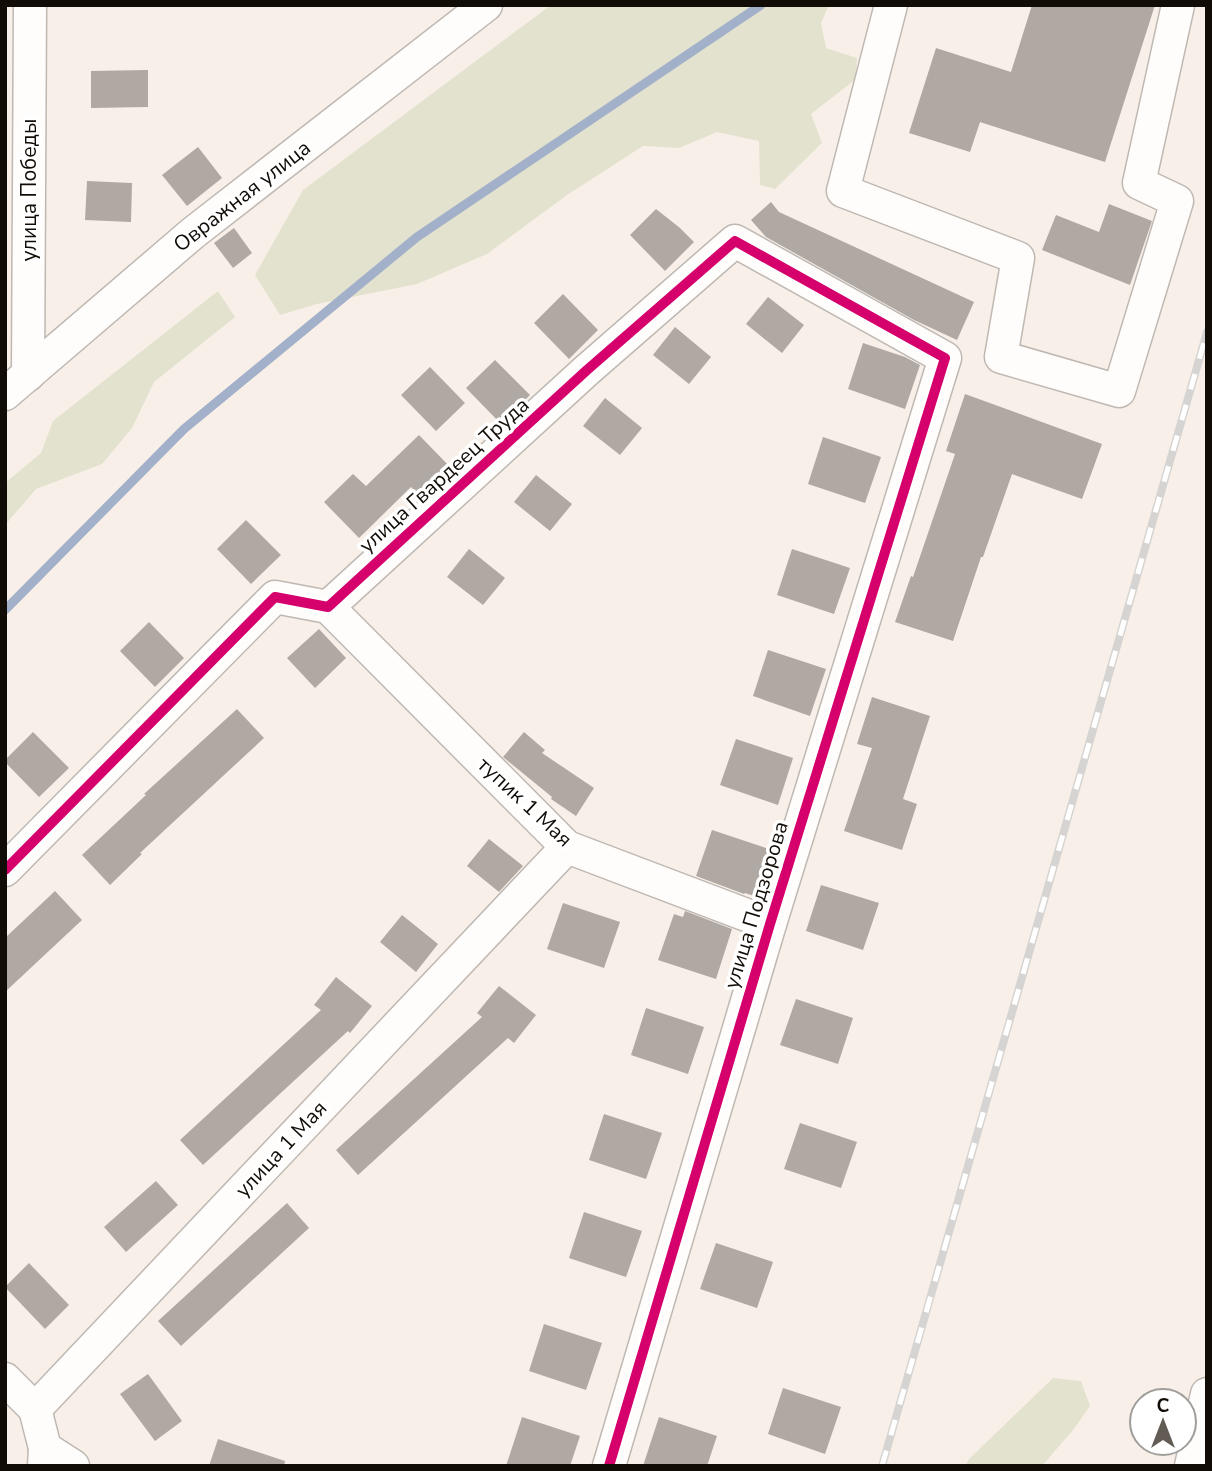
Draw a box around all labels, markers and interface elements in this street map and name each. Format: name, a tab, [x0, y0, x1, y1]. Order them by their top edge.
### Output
street label: улица Победы	[15, 119, 43, 261]
street label: Овражная улица	[168, 134, 316, 258]
street label: улица Гвардеец Труда	[353, 391, 535, 559]
street label: тупик 1 Мая	[472, 751, 578, 853]
street label: улица Подзорова	[717, 818, 795, 992]
street label: улица 1 Мая	[229, 1095, 333, 1203]
north arrow	[1128, 1387, 1198, 1457]
text: С	[1157, 1393, 1170, 1419]

